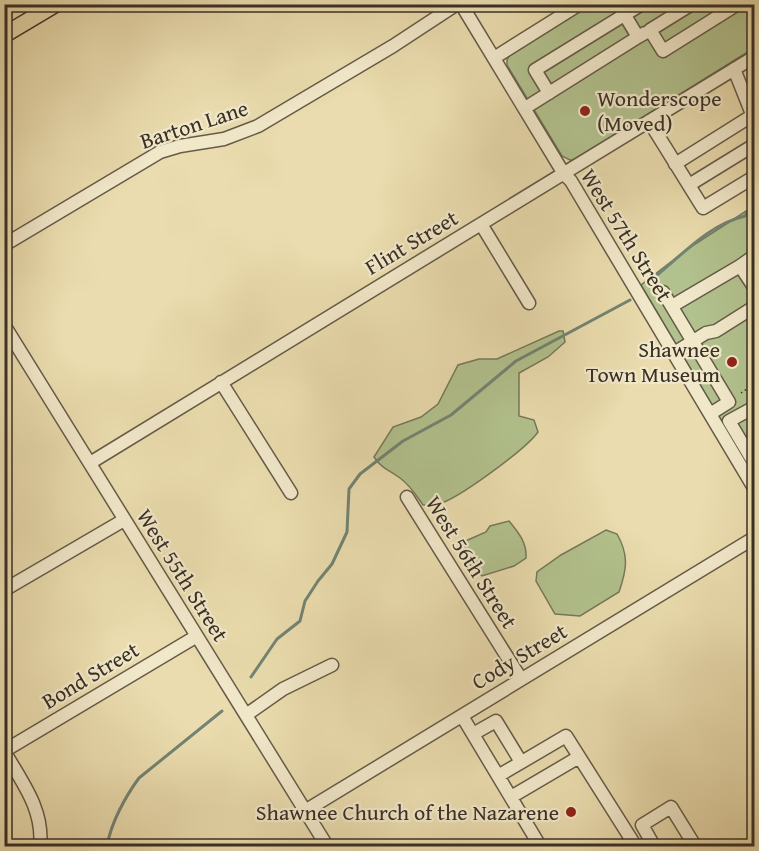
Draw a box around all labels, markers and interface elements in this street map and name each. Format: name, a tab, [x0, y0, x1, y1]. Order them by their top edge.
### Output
place label: Wonderscope (Moved)	[597, 82, 721, 139]
street label: Barton Lane	[136, 91, 252, 157]
marker: Wonderscope (Moved)	[578, 104, 592, 118]
street label: West 57th Street	[573, 162, 681, 308]
street label: Flint Street	[358, 201, 464, 282]
place label: Shawnee Town Museum	[586, 333, 720, 390]
marker: Shawnee Town Museum	[725, 355, 739, 369]
street label: West 56th Street	[418, 489, 526, 635]
street label: West 55th Street	[129, 502, 237, 648]
street label: Cody Street	[465, 615, 573, 697]
street label: Bond Street	[35, 633, 145, 717]
place label: Shawnee Church of the Nazarene	[256, 796, 559, 828]
marker: Shawnee Church of the Nazarene	[564, 805, 578, 819]

